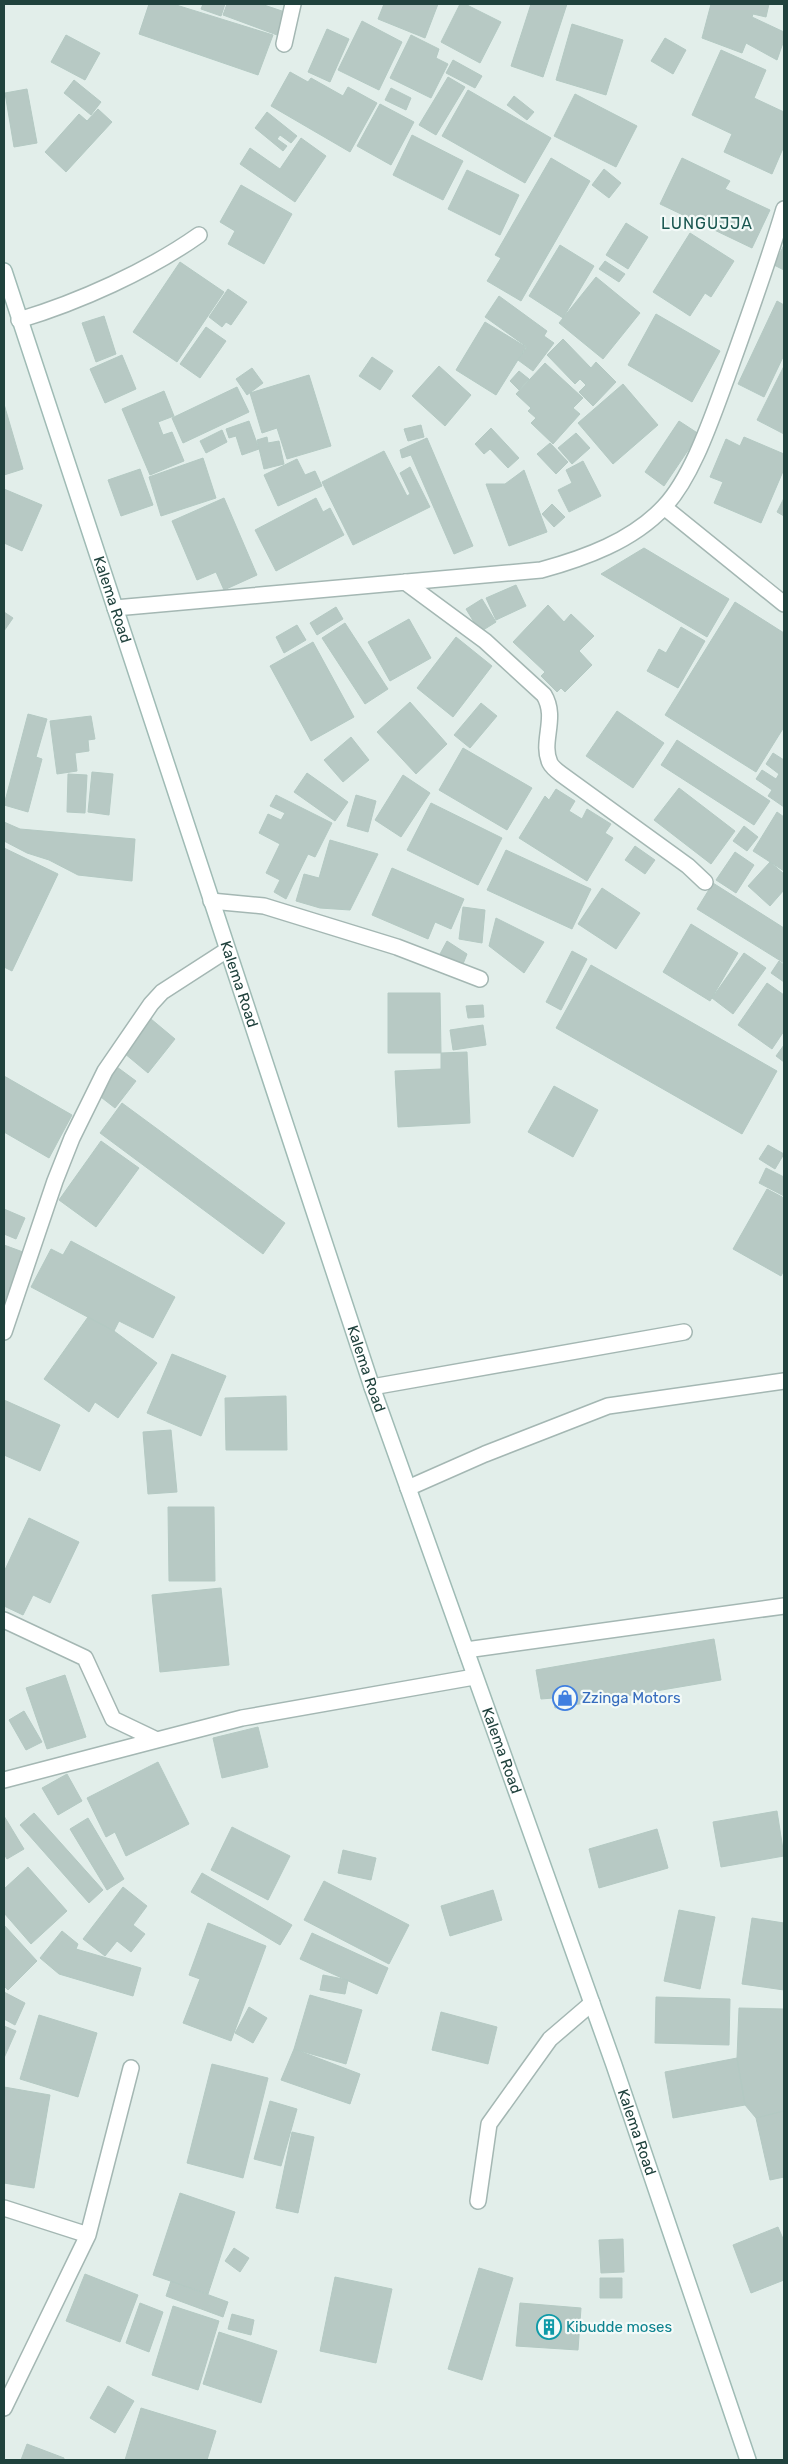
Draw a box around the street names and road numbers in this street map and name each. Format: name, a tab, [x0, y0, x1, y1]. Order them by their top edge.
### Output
street label: Kalema Road	[90, 554, 135, 645]
street label: Kalema Road	[217, 939, 262, 1030]
street label: Kalema Road	[343, 1323, 389, 1414]
street label: Kalema Road	[478, 1705, 525, 1796]
street label: Kalema Road	[614, 2087, 660, 2178]

